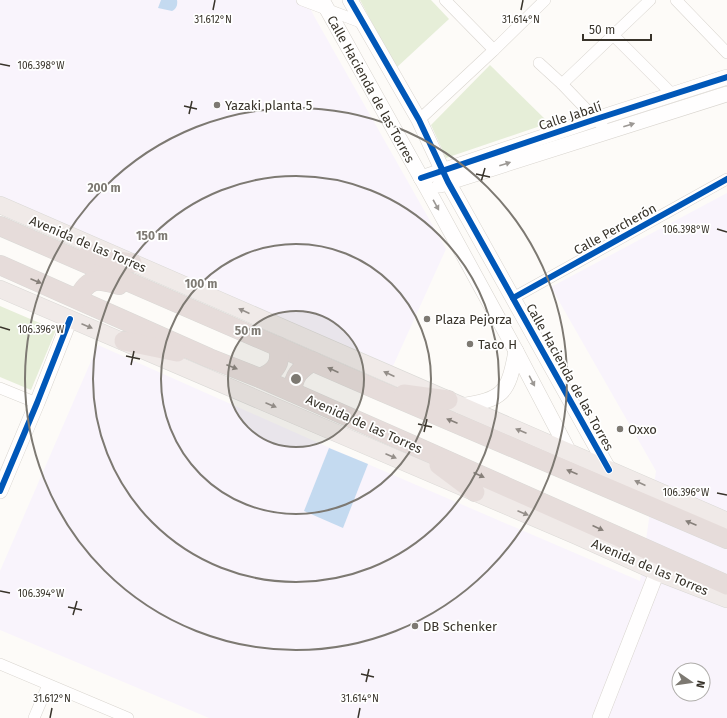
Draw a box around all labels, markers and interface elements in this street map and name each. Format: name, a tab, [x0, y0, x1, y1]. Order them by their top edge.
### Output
street label: Calle Hacienda de las Torres	[324, 13, 418, 165]
text: 31.612°N	[194, 14, 232, 26]
text: 31.614°N	[502, 14, 540, 26]
scale bar	[583, 16, 651, 42]
text: 50 m	[589, 23, 615, 37]
text: 106.398°W	[18, 60, 65, 72]
place label: Yazaki planta 5	[225, 98, 312, 113]
street label: Calle Jabalí	[537, 99, 604, 133]
marker: Yazaki planta 5	[212, 100, 222, 110]
one-way arrow	[623, 122, 635, 128]
one-way arrow	[499, 161, 511, 167]
text: 200 m	[87, 181, 121, 195]
one-way arrow	[433, 200, 440, 211]
street label: Calle Percherón	[571, 200, 659, 258]
street label: Avenida de las Torres	[27, 213, 149, 275]
text: 106.398°W	[663, 224, 710, 236]
text: 150 m	[136, 229, 168, 243]
text: 100 m	[185, 277, 217, 291]
one-way arrow	[30, 278, 42, 284]
street label: Calle Hacienda de las Torres	[523, 301, 617, 453]
one-way arrow	[238, 308, 249, 314]
place label: Plaza Pejorza	[435, 312, 512, 327]
marker: Plaza Pejorza	[422, 314, 432, 324]
one-way arrow	[82, 323, 93, 329]
text: 106.396°W	[18, 324, 65, 336]
text: 50 m	[235, 324, 261, 338]
place label: Taco H	[478, 337, 517, 352]
marker: Taco H	[465, 339, 475, 349]
one-way arrow	[226, 365, 238, 371]
one-way arrow	[327, 367, 338, 373]
one-way arrow	[382, 371, 394, 377]
centre of rings	[289, 372, 303, 386]
one-way arrow	[528, 376, 535, 387]
street label: Avenida de las Torres	[304, 392, 424, 456]
one-way arrow	[266, 402, 278, 408]
one-way arrow	[445, 418, 457, 424]
place label: Oxxo	[628, 422, 657, 437]
marker: Oxxo	[615, 424, 625, 434]
one-way arrow	[514, 428, 526, 434]
one-way arrow	[385, 453, 396, 459]
one-way arrow	[565, 469, 577, 475]
one-way arrow	[473, 472, 485, 478]
one-way arrow	[634, 480, 646, 487]
text: 106.396°W	[663, 487, 710, 499]
one-way arrow	[517, 510, 529, 516]
one-way arrow	[685, 520, 697, 526]
one-way arrow	[592, 525, 604, 531]
street label: Avenida de las Torres	[589, 536, 711, 598]
text: 106.394°W	[18, 588, 65, 600]
place label: DB Schenker	[423, 619, 497, 634]
marker: DB Schenker	[410, 621, 420, 631]
north arrow	[671, 662, 711, 702]
text: N	[693, 679, 707, 689]
text: 31.612°N	[33, 693, 71, 705]
text: 31.614°N	[341, 693, 379, 705]

